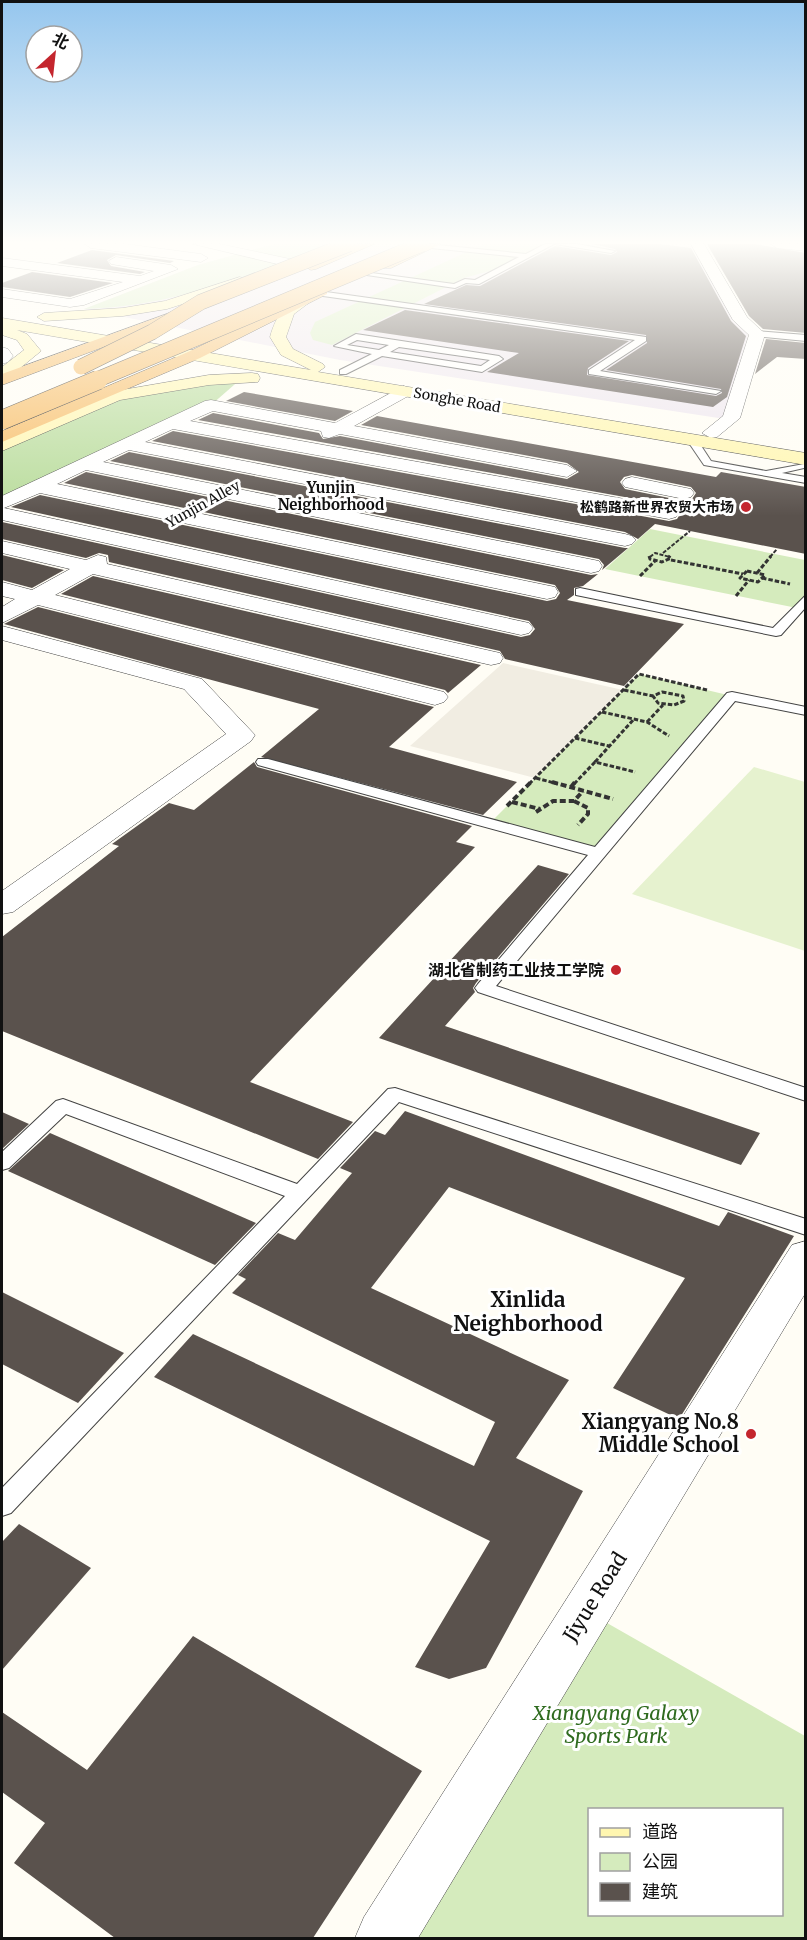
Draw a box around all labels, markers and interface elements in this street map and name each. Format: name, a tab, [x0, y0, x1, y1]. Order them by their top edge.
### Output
north arrow	[24, 24, 84, 84]
text: 北	[49, 28, 72, 53]
street label: Songhe Road	[412, 383, 502, 417]
street label: Yunjin Alley	[162, 476, 244, 532]
district label: Yunjin Neighborhood	[278, 478, 384, 514]
place label: 松鹤路新世界农贸大市场	[580, 498, 734, 516]
marker: 松鹤路新世界农贸大市场	[739, 500, 753, 514]
place label: 湖北省制药工业技工学院	[428, 960, 604, 980]
marker: 湖北省制药工业技工学院	[609, 963, 623, 977]
district label: Xinlida Neighborhood	[453, 1286, 603, 1337]
place label: Xiangyang No.8 Middle School	[582, 1409, 739, 1457]
marker: Xiangyang No.8 Middle School	[744, 1427, 758, 1441]
street label: Jiyue Road	[557, 1547, 632, 1647]
park label: Xiangyang Galaxy Sports Park	[532, 1700, 699, 1748]
legend	[588, 1808, 783, 1916]
text: 道路	[642, 1820, 678, 1843]
text: 公园	[642, 1850, 678, 1873]
text: 建筑	[642, 1880, 678, 1903]

